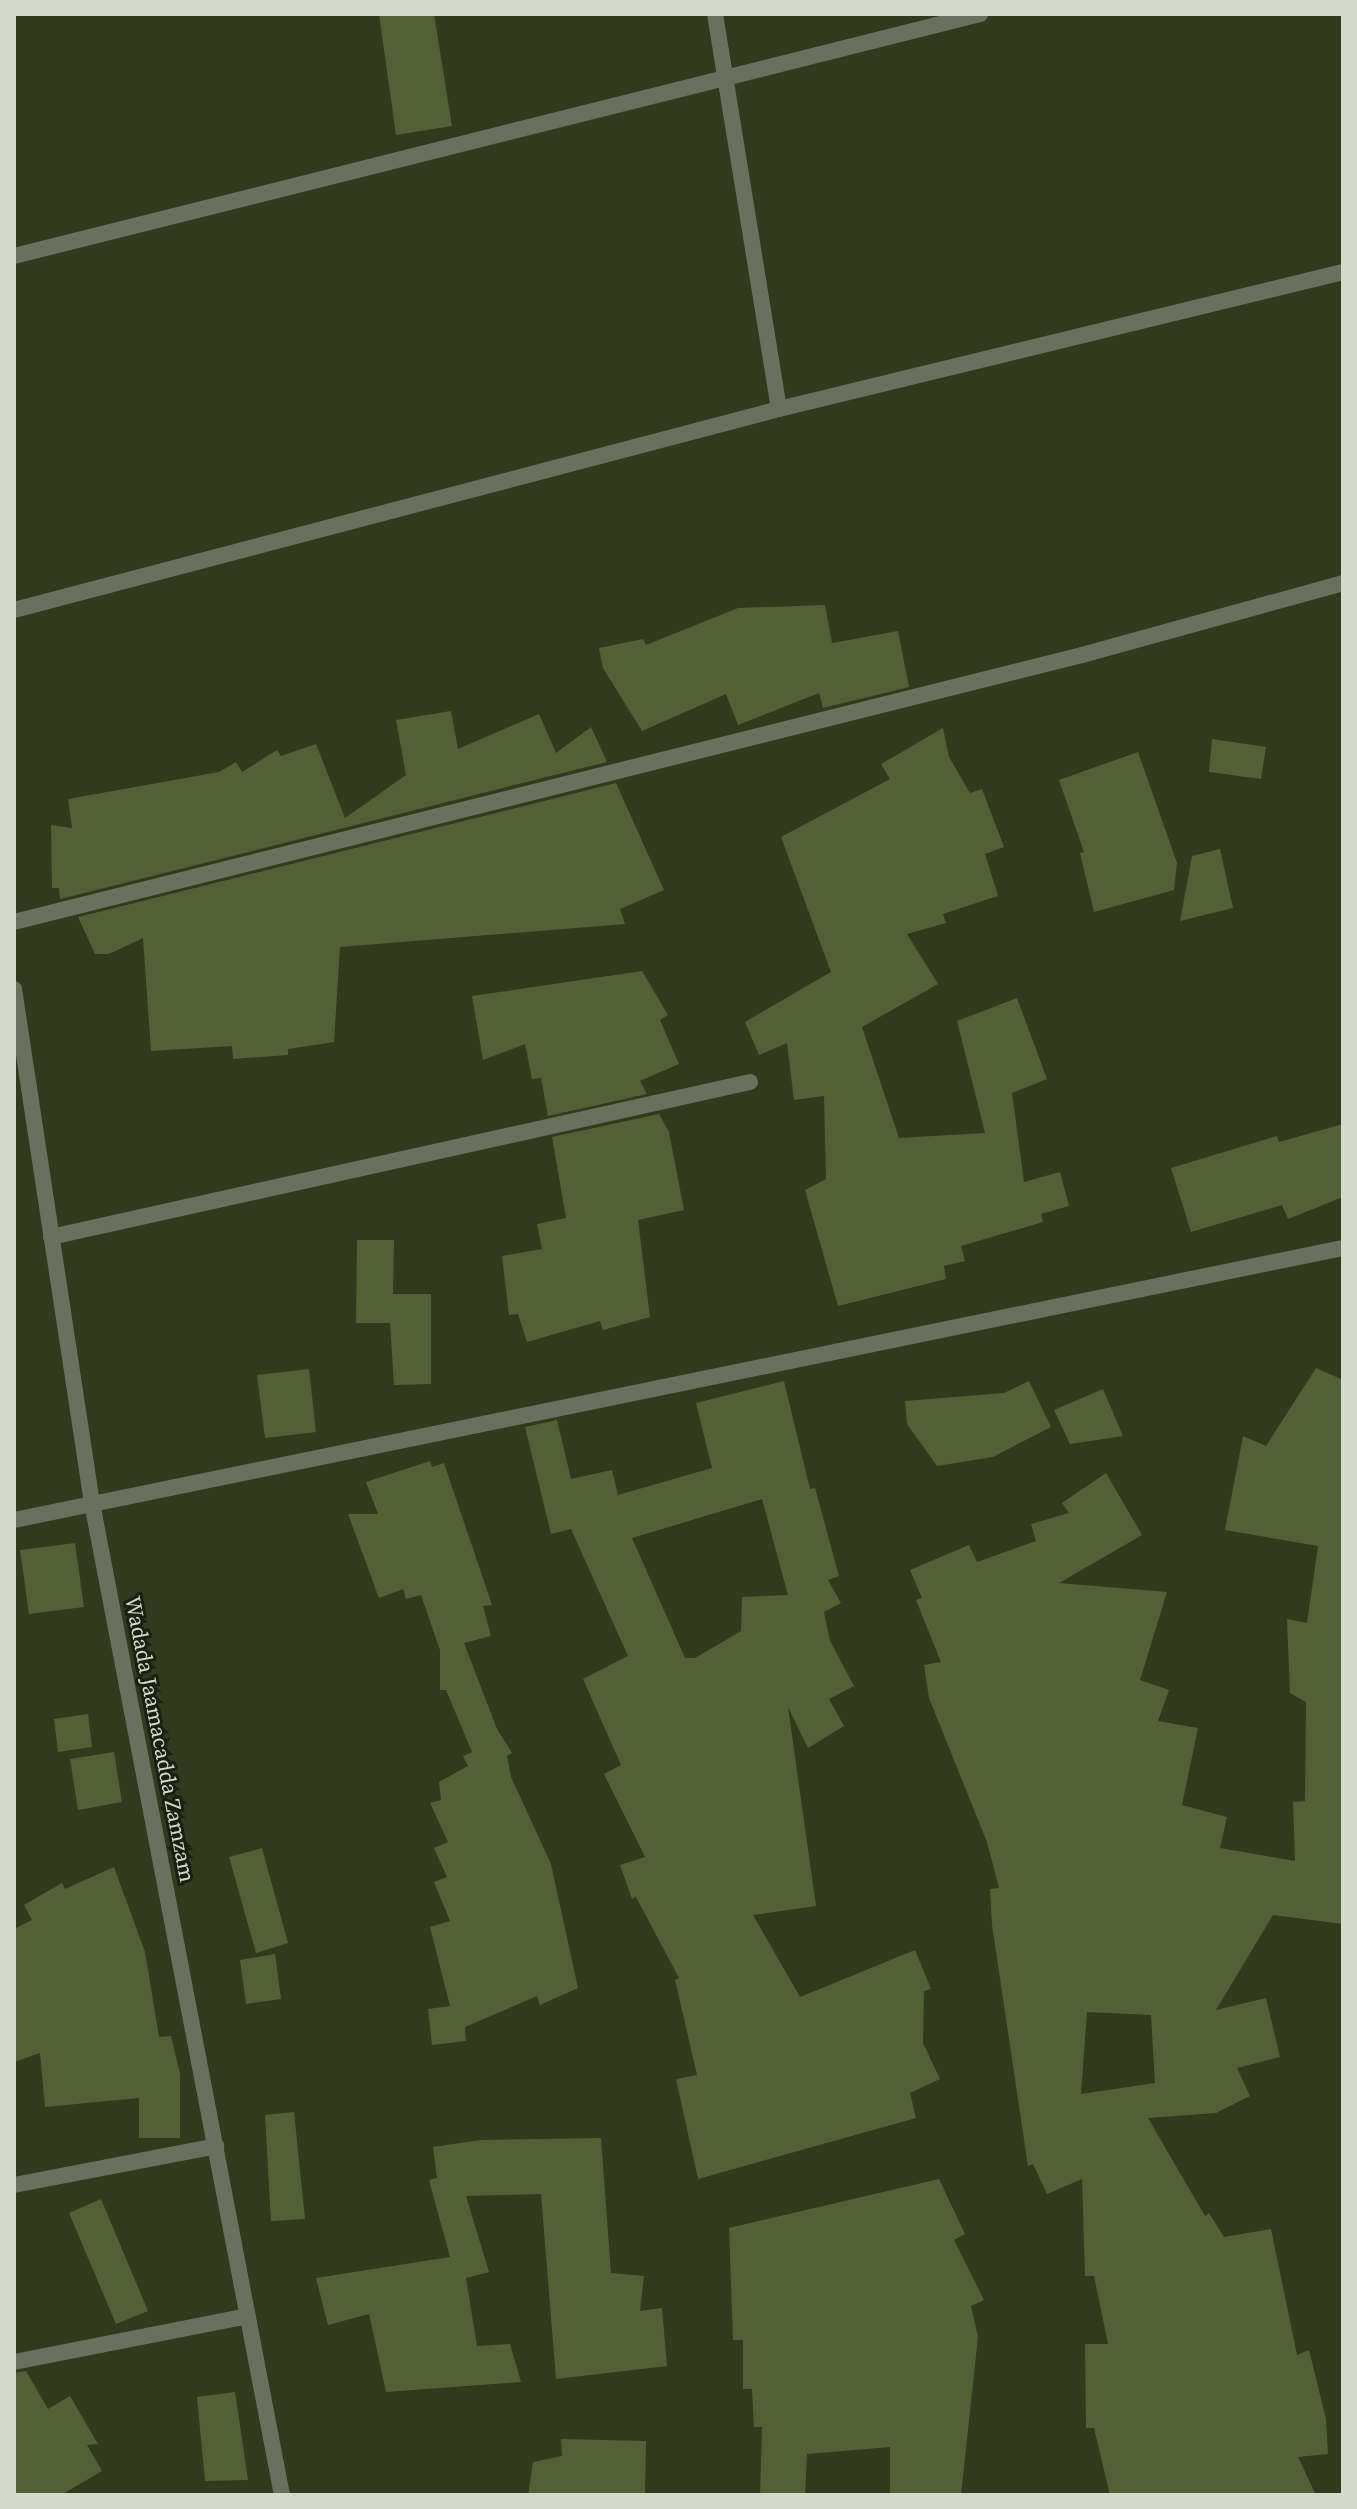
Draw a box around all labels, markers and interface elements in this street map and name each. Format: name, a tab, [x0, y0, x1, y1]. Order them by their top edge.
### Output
street label: Wadada Jaamacadda Zamzam	[119, 1594, 201, 1884]

